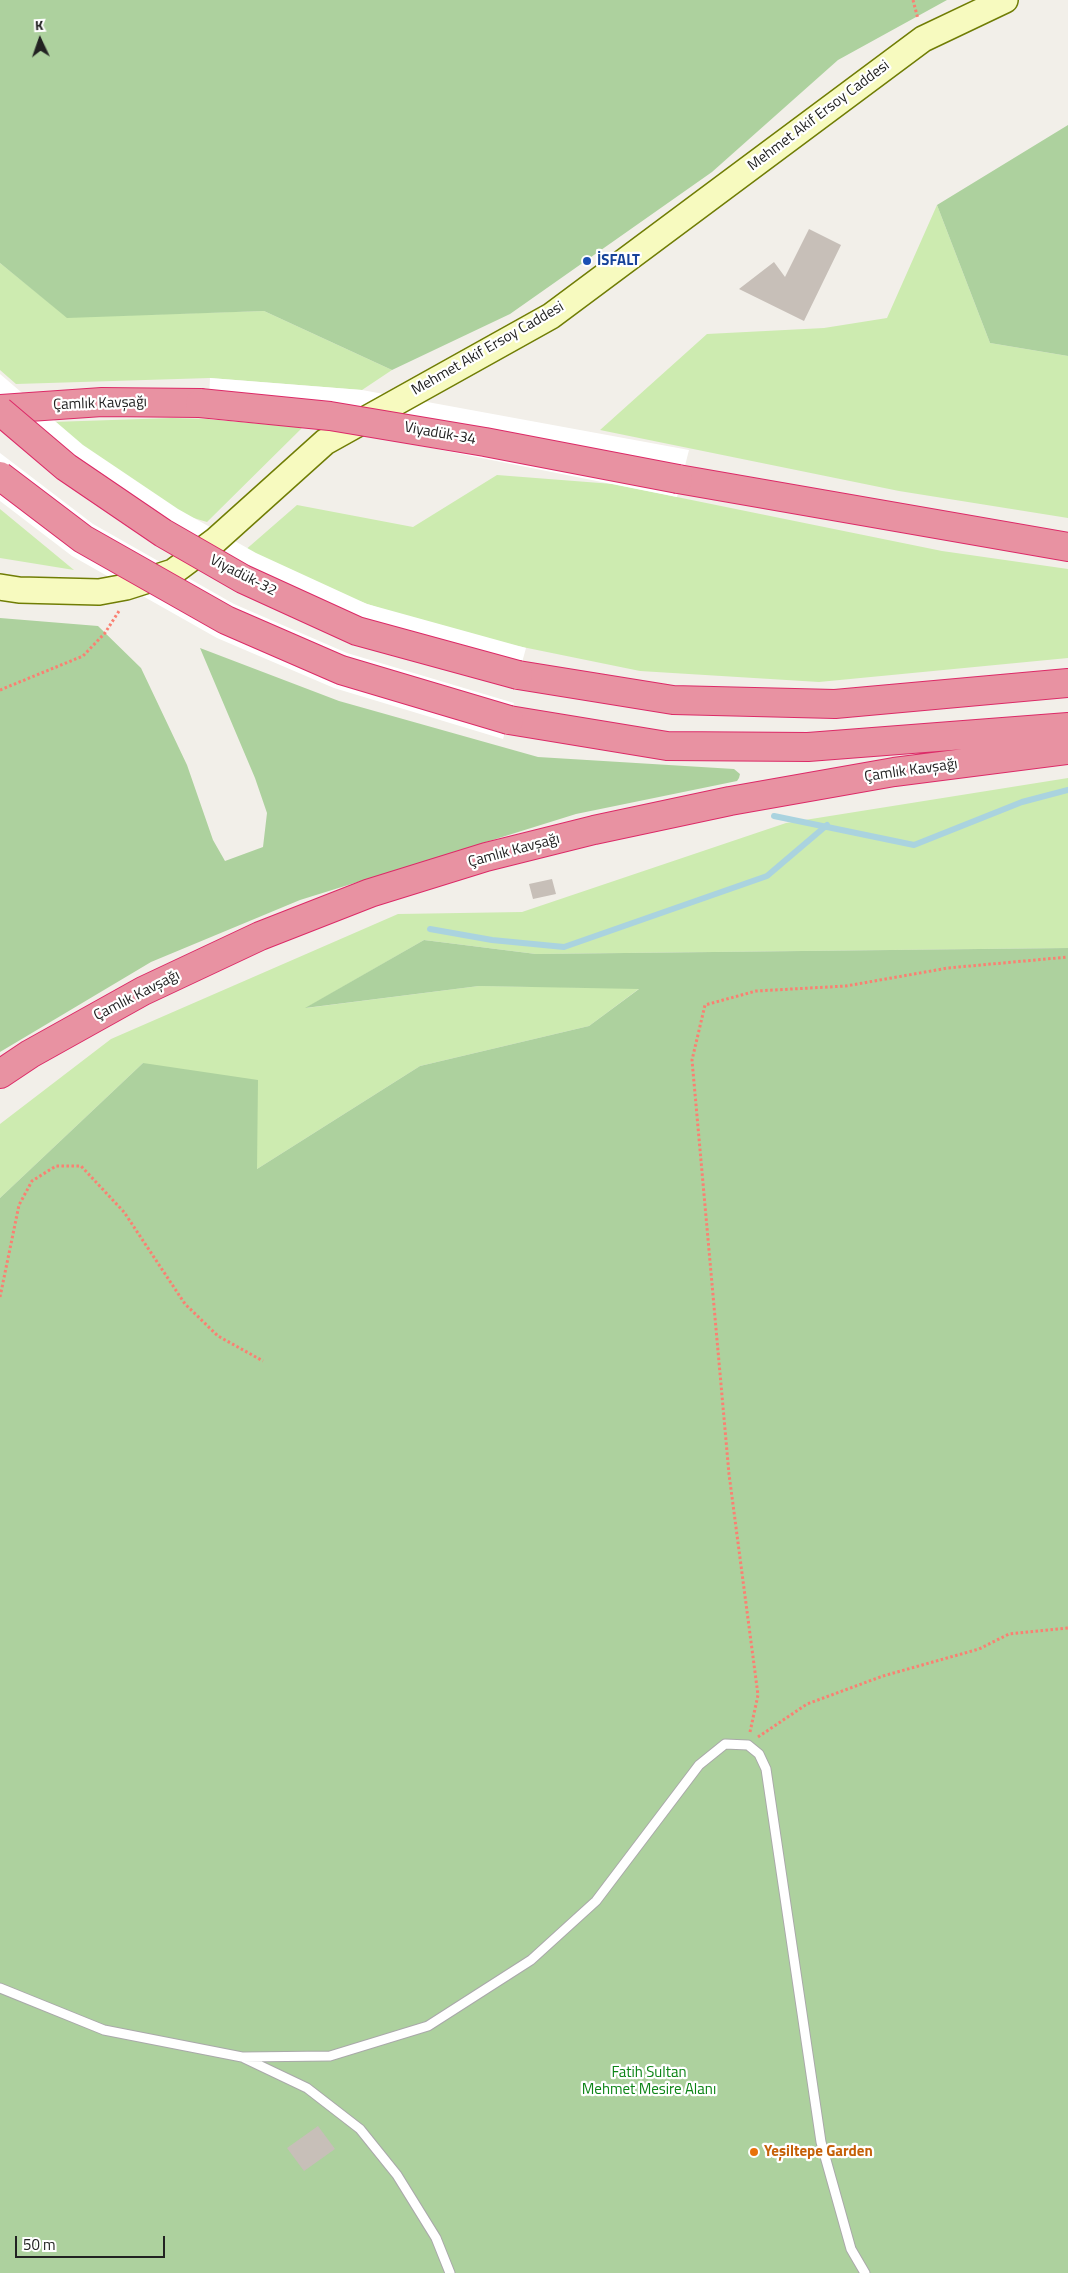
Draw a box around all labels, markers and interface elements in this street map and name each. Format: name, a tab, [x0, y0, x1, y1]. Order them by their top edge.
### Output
text: K	[34, 14, 44, 35]
north arrow	[15, 15, 65, 65]
street label: Mehmet Akif Ersoy Caddesi	[745, 57, 893, 175]
place label: İSFALT	[597, 252, 640, 270]
marker: İSFALT	[581, 255, 593, 267]
street label: Mehmet Akif Ersoy Caddesi	[409, 298, 567, 400]
street label: Çamlık Kavşağı	[53, 393, 147, 415]
street label: Viyadük-34	[403, 419, 477, 449]
street label: Viyadük-32	[207, 552, 279, 600]
street label: Çamlık Kavşağı	[863, 756, 959, 786]
street label: Çamlık Kavşağı	[466, 830, 562, 872]
street label: Çamlık Kavşağı	[91, 967, 183, 1025]
park label: Fatih Sultan Mehmet Mesire Alanı	[582, 2064, 716, 2099]
place label: Yeşiltepe Garden	[764, 2143, 873, 2161]
marker: Yeşiltepe Garden	[748, 2146, 760, 2158]
scale bar	[18, 2226, 168, 2258]
text: 50 m	[23, 2233, 56, 2256]

